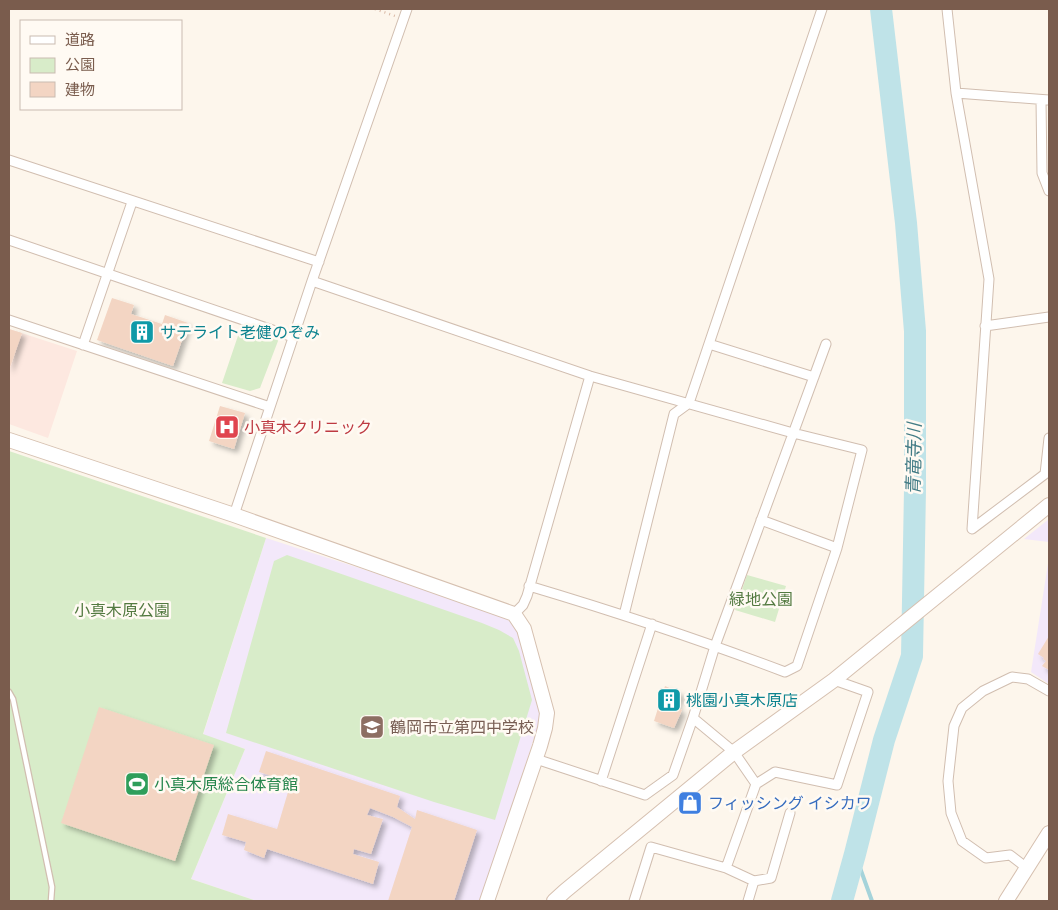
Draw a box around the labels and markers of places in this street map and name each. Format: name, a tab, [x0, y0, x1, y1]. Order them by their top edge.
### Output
building icon: サテライト老健のぞみ	[129, 319, 155, 345]
place label: サテライト老健のぞみ	[160, 323, 320, 342]
hospital icon: 小真木クリニック	[214, 414, 240, 440]
place label: 小真木クリニック	[244, 418, 372, 437]
building icon: 桃園小真木原店	[656, 687, 682, 713]
place label: 桃園小真木原店	[686, 691, 798, 710]
school or university icon: 鶴岡市立第四中学校	[359, 714, 385, 740]
place label: 鶴岡市立第四中学校	[390, 718, 534, 737]
sports icon: 小真木原総合体育館	[124, 771, 150, 797]
place label: 小真木原総合体育館	[154, 775, 298, 794]
shop icon: フィッシング イシカワ	[677, 790, 703, 816]
place label: フィッシング イシカワ	[708, 794, 872, 813]

